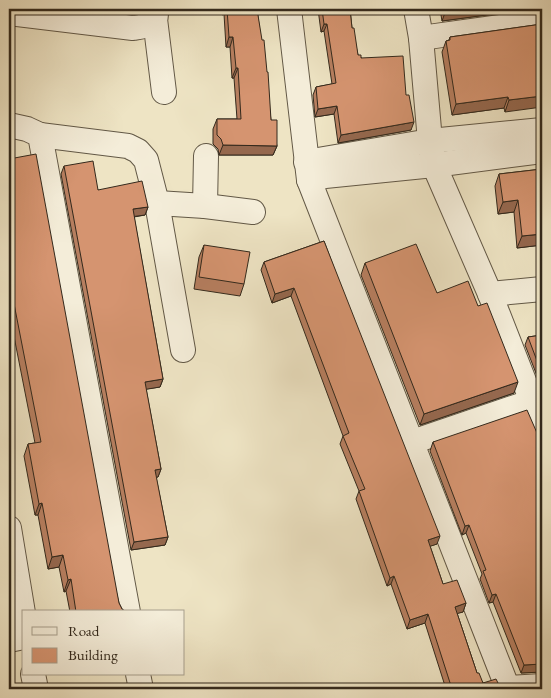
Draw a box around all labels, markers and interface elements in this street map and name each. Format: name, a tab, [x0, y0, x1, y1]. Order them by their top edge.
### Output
legend	[22, 610, 185, 676]
text: Road	[68, 621, 100, 640]
text: Building	[68, 645, 118, 664]

